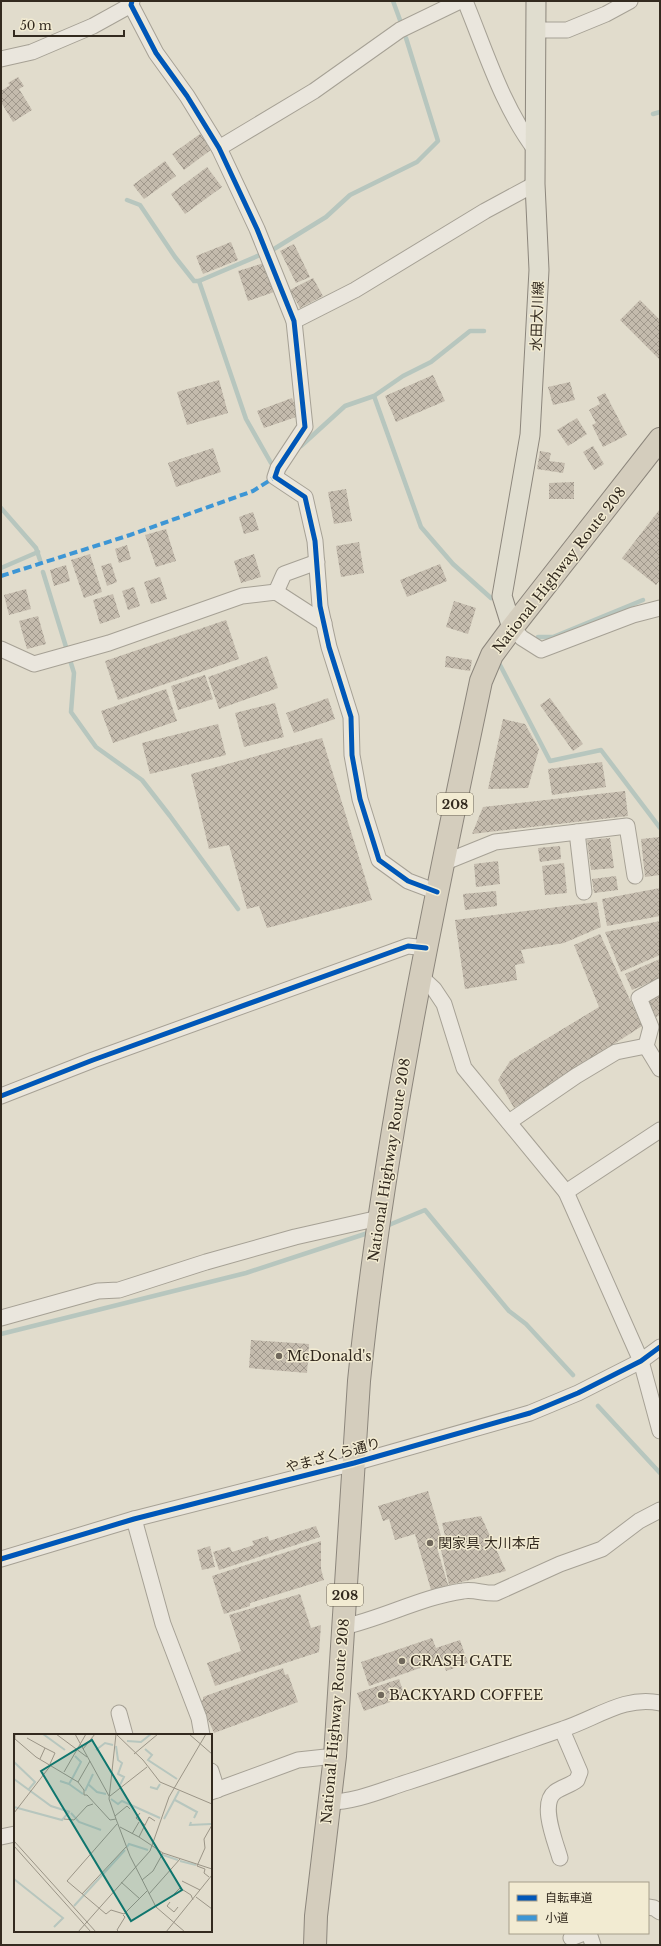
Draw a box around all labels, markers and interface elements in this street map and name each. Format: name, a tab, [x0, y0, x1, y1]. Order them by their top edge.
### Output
scale bar	[14, 12, 124, 38]
text: 50 m	[20, 18, 52, 33]
street label: 水田大川線	[527, 281, 547, 351]
street label: National Highway Route 208	[488, 483, 630, 657]
road number: 208	[437, 793, 473, 815]
street label: National Highway Route 208	[364, 1057, 414, 1263]
place label: McDonald's	[287, 1347, 372, 1365]
marker: McDonald's	[274, 1351, 284, 1361]
street label: やまざくら通り	[283, 1434, 383, 1476]
place label: 関家具 大川本店	[438, 1534, 540, 1552]
marker: 関家具 大川本店	[425, 1538, 435, 1548]
road number: 208	[327, 1584, 363, 1606]
street label: National Highway Route 208	[317, 1618, 353, 1824]
place label: CRASH GATE	[410, 1652, 512, 1670]
marker: CRASH GATE	[397, 1656, 407, 1666]
place label: BACKYARD COFFEE	[389, 1686, 543, 1704]
marker: BACKYARD COFFEE	[376, 1690, 386, 1700]
inset map	[14, 1734, 212, 1932]
legend	[509, 1882, 649, 1934]
text: 自転車道	[545, 1890, 593, 1905]
text: 小道	[545, 1910, 569, 1925]

